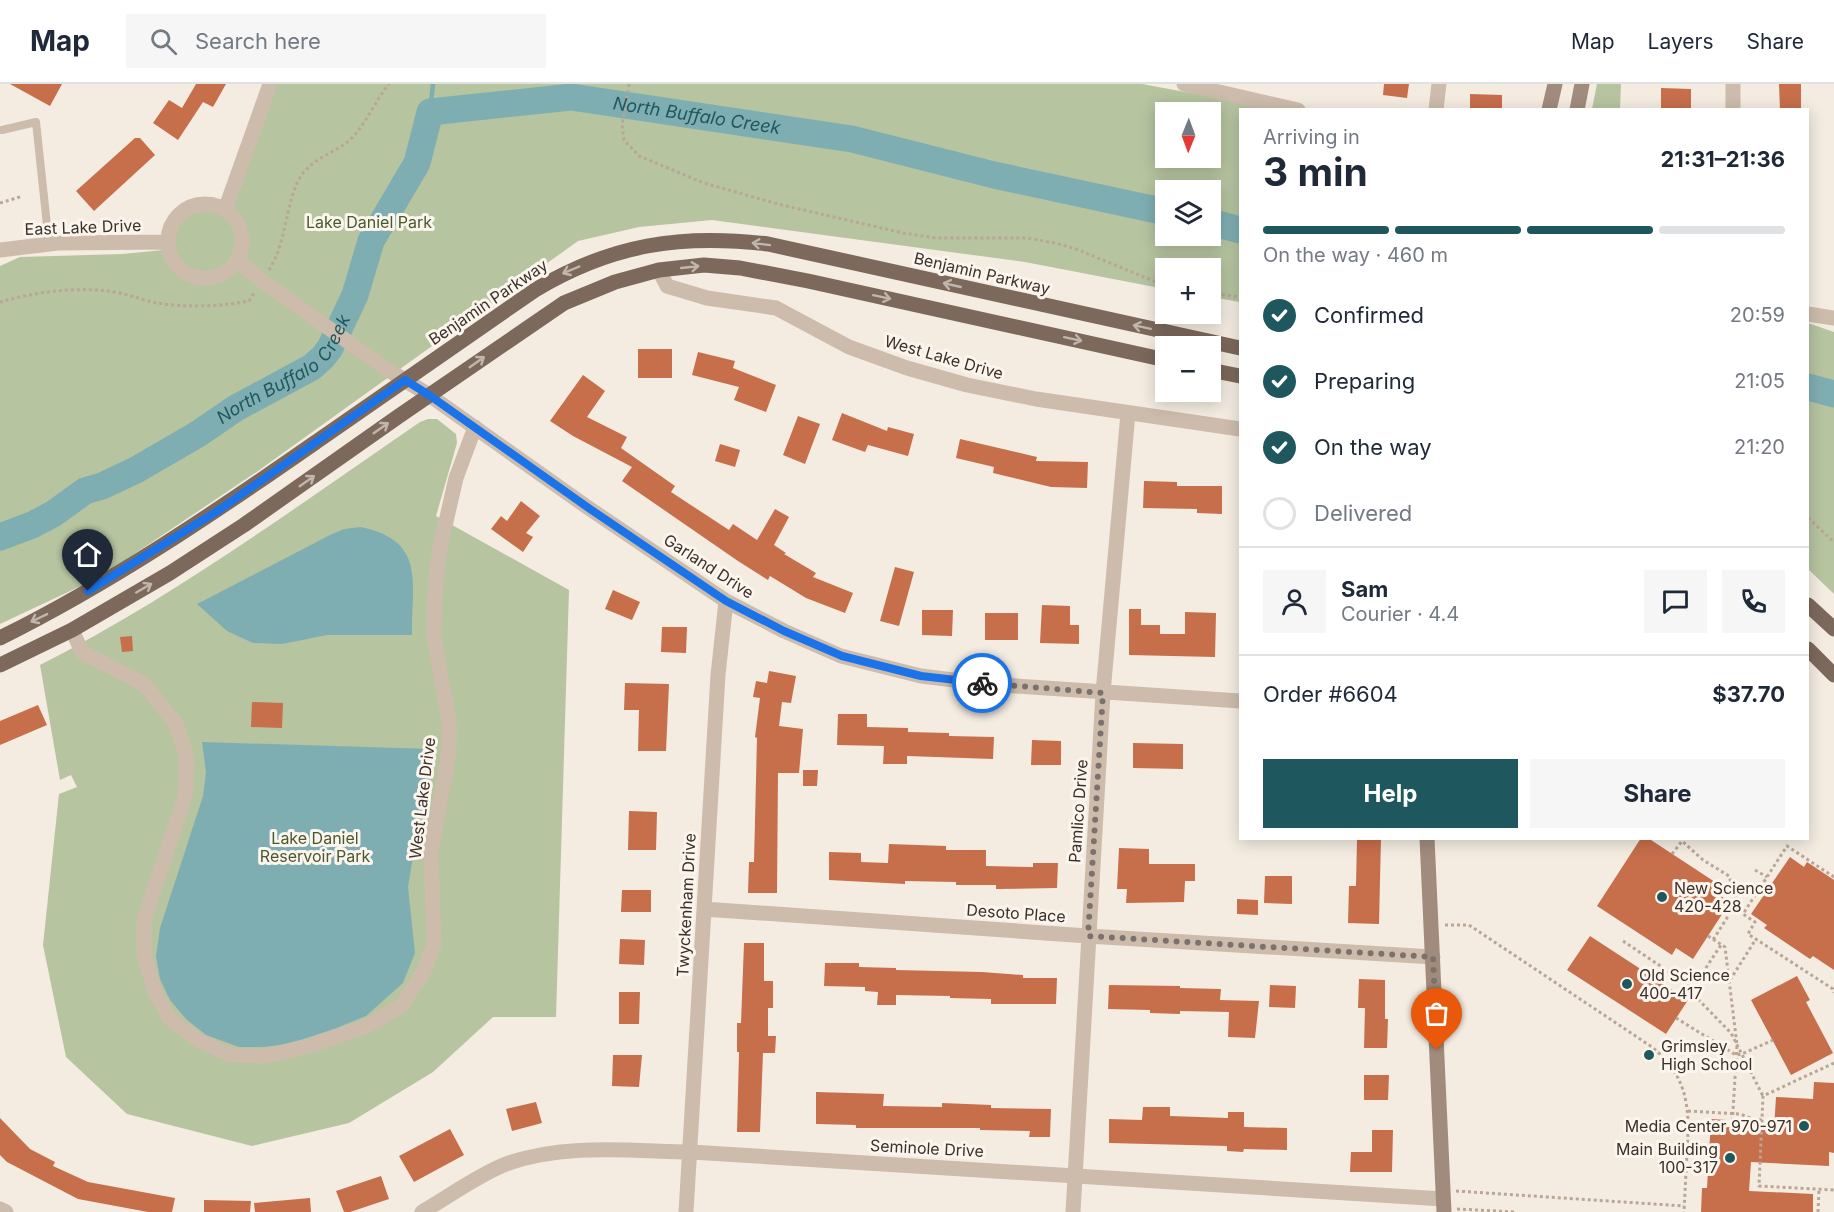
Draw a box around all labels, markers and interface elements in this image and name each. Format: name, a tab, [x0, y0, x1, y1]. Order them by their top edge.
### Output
search box	[126, 14, 546, 68]
text: Map	[30, 24, 90, 58]
icon: search	[147, 25, 180, 58]
text: Search here	[195, 28, 321, 54]
text: Map	[1571, 29, 1615, 54]
text: Layers	[1648, 29, 1714, 54]
text: Share	[1747, 29, 1804, 54]
water label: North Buffalo Creek	[612, 92, 783, 138]
north arrow	[1155, 102, 1221, 168]
map controls	[1155, 102, 1221, 402]
text: Arriving in	[1263, 125, 1360, 149]
text: 21:31–21:36	[1660, 146, 1785, 172]
text: 3 min	[1263, 148, 1368, 195]
button: layers	[1155, 180, 1221, 246]
park label: Lake Daniel Park	[306, 212, 432, 232]
street label: East Lake Drive	[24, 215, 142, 239]
one-way arrow	[752, 238, 772, 249]
text: On the way · 460 m	[1263, 243, 1448, 267]
street label: Benjamin Parkway	[912, 248, 1052, 298]
street label: Benjamin Parkway	[425, 255, 551, 349]
button: +	[1155, 258, 1221, 324]
one-way arrow	[680, 261, 700, 272]
one-way arrow	[562, 265, 581, 276]
one-way arrow	[942, 279, 962, 290]
one-way arrow	[872, 292, 892, 303]
icon: check	[1263, 299, 1296, 332]
text: Confirmed	[1314, 302, 1424, 328]
text: 20:59	[1730, 303, 1785, 327]
water label: North Buffalo Creek	[212, 310, 355, 428]
one-way arrow	[1133, 321, 1152, 332]
street label: West Lake Drive	[882, 331, 1006, 383]
one-way arrow	[1062, 334, 1082, 345]
button: −	[1155, 336, 1221, 402]
one-way arrow	[469, 356, 485, 368]
icon: check	[1263, 365, 1296, 398]
text: Preparing	[1314, 368, 1415, 394]
text: 21:05	[1734, 369, 1785, 393]
one-way arrow	[373, 422, 389, 434]
icon: check	[1263, 431, 1296, 464]
text: On the way	[1314, 434, 1432, 460]
text: 21:20	[1734, 435, 1785, 459]
one-way arrow	[298, 475, 314, 487]
text: Delivered	[1314, 500, 1412, 526]
pin	[62, 529, 113, 591]
street label: Garland Drive	[660, 529, 758, 603]
icon: home	[71, 538, 104, 571]
button: person	[1263, 570, 1326, 633]
button: chat	[1644, 570, 1707, 633]
button: phone	[1722, 570, 1785, 633]
text: Sam	[1341, 576, 1388, 602]
one-way arrow	[135, 582, 152, 594]
text: Courier · 4.4	[1341, 602, 1459, 626]
one-way arrow	[30, 613, 48, 625]
courier	[952, 653, 1012, 713]
icon: bike	[966, 667, 999, 700]
text: Order #6604	[1263, 681, 1398, 707]
text: $37.70	[1712, 681, 1785, 707]
street label: West Lake Drive	[405, 736, 439, 860]
street label: Pamlico Drive	[1064, 758, 1092, 864]
button: Help	[1263, 759, 1518, 828]
button: Share	[1530, 759, 1785, 828]
park label: Lake Daniel Reservoir Park	[260, 828, 370, 866]
street label: Twyckenham Drive	[672, 833, 700, 977]
place label: New Science 420-428	[1674, 878, 1773, 916]
marker: New Science 420-428	[1655, 890, 1669, 904]
street label: Desoto Place	[966, 900, 1066, 926]
place label: Old Science 400-417	[1639, 965, 1730, 1003]
marker: Old Science 400-417	[1620, 977, 1634, 991]
pin	[1411, 988, 1462, 1050]
icon: bag	[1420, 997, 1453, 1030]
place label: Grimsley High School	[1661, 1036, 1752, 1074]
marker: Grimsley High School	[1642, 1048, 1656, 1062]
place label: Media Center 970-971	[1625, 1116, 1792, 1136]
marker: Media Center 970-971	[1797, 1119, 1811, 1133]
street label: Seminole Drive	[870, 1135, 984, 1161]
place label: Main Building 100-317	[1616, 1139, 1718, 1177]
marker: Main Building 100-317	[1723, 1151, 1737, 1165]

